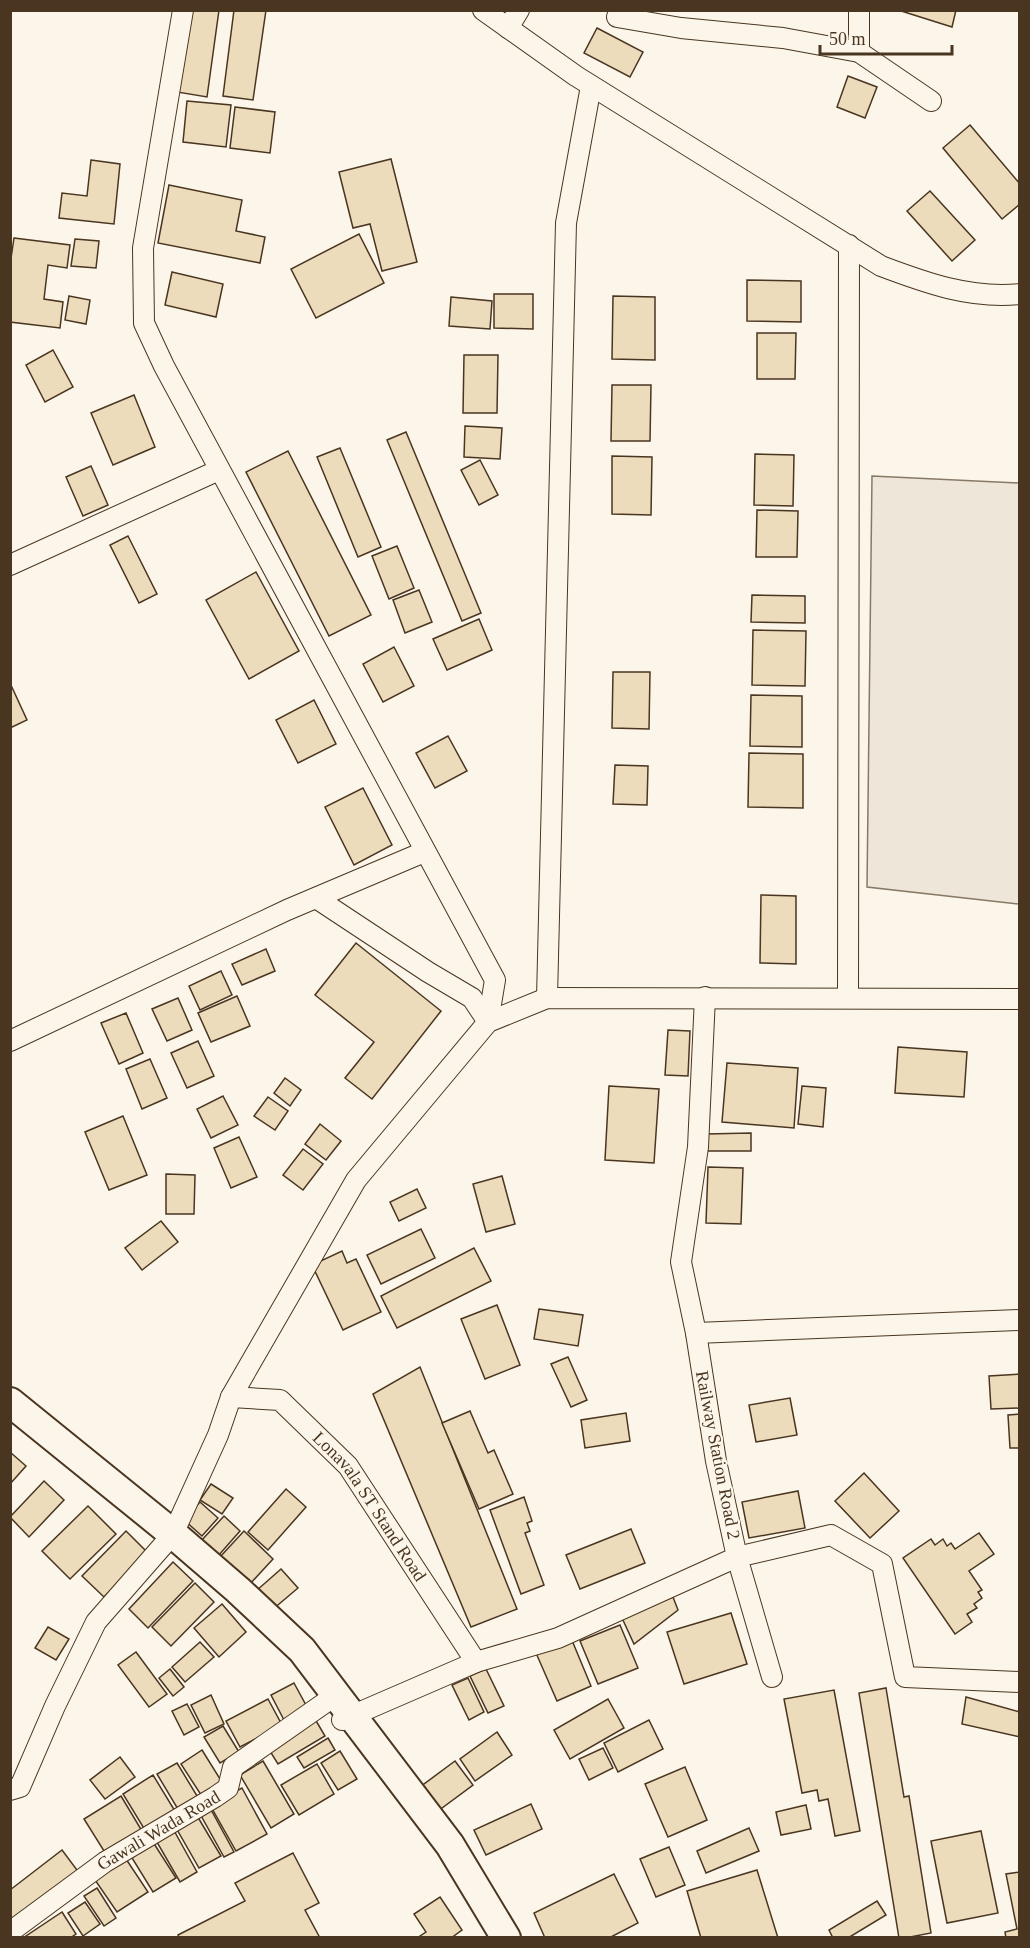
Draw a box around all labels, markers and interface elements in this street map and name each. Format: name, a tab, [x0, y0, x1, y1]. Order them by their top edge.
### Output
scale bar	[820, 18, 952, 56]
text: 50 m	[829, 29, 866, 49]
street label: Railway Station Road 2	[692, 1369, 744, 1541]
street label: Lonavala ST Stand Road	[309, 1427, 430, 1585]
street label: Gawali Wada Road	[93, 1786, 223, 1875]

